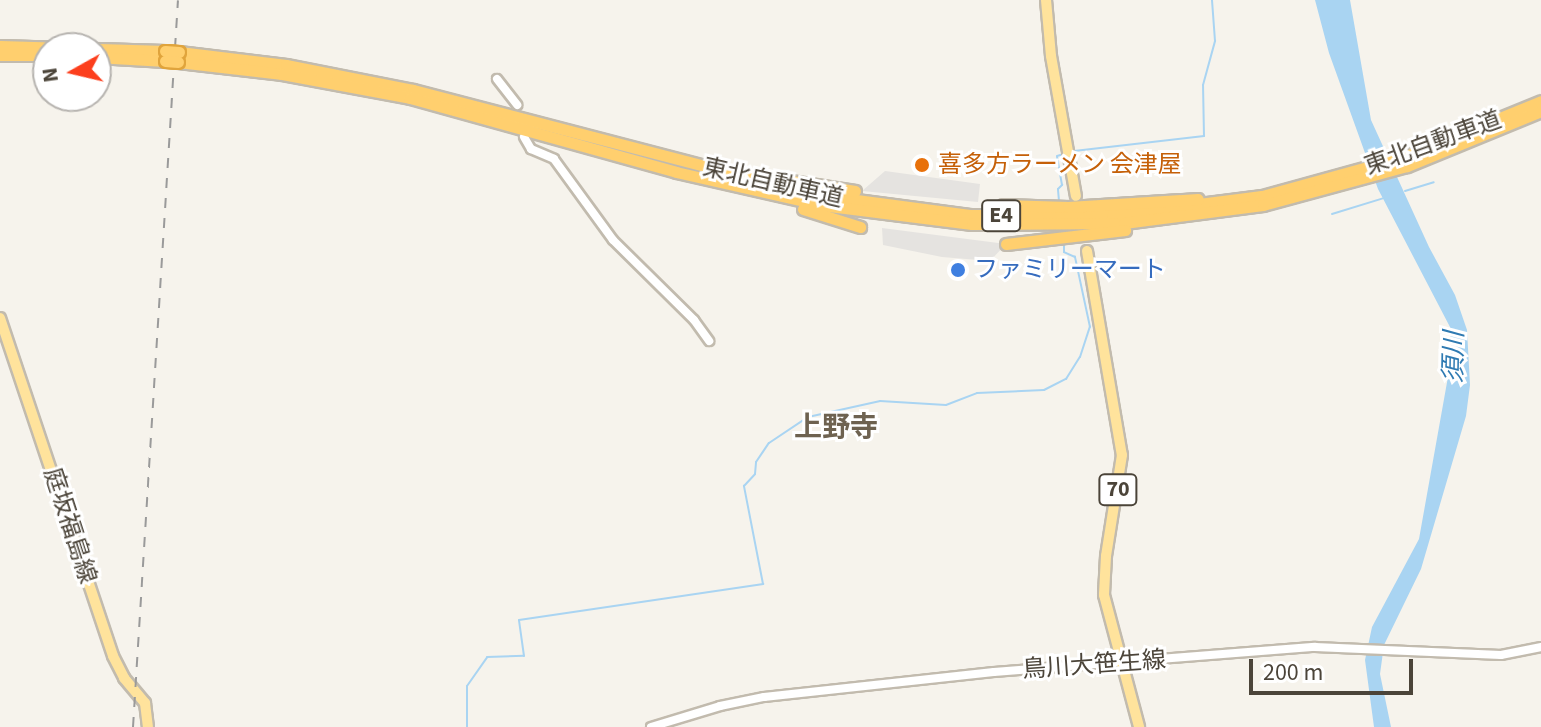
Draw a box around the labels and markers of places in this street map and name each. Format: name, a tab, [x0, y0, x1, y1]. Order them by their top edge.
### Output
place label: 喜多方ラーメン 会津屋	[938, 151, 1183, 179]
marker: 喜多方ラーメン 会津屋	[913, 156, 931, 174]
place label: ファミリーマート	[974, 256, 1166, 284]
marker: ファミリーマート	[949, 261, 967, 279]

